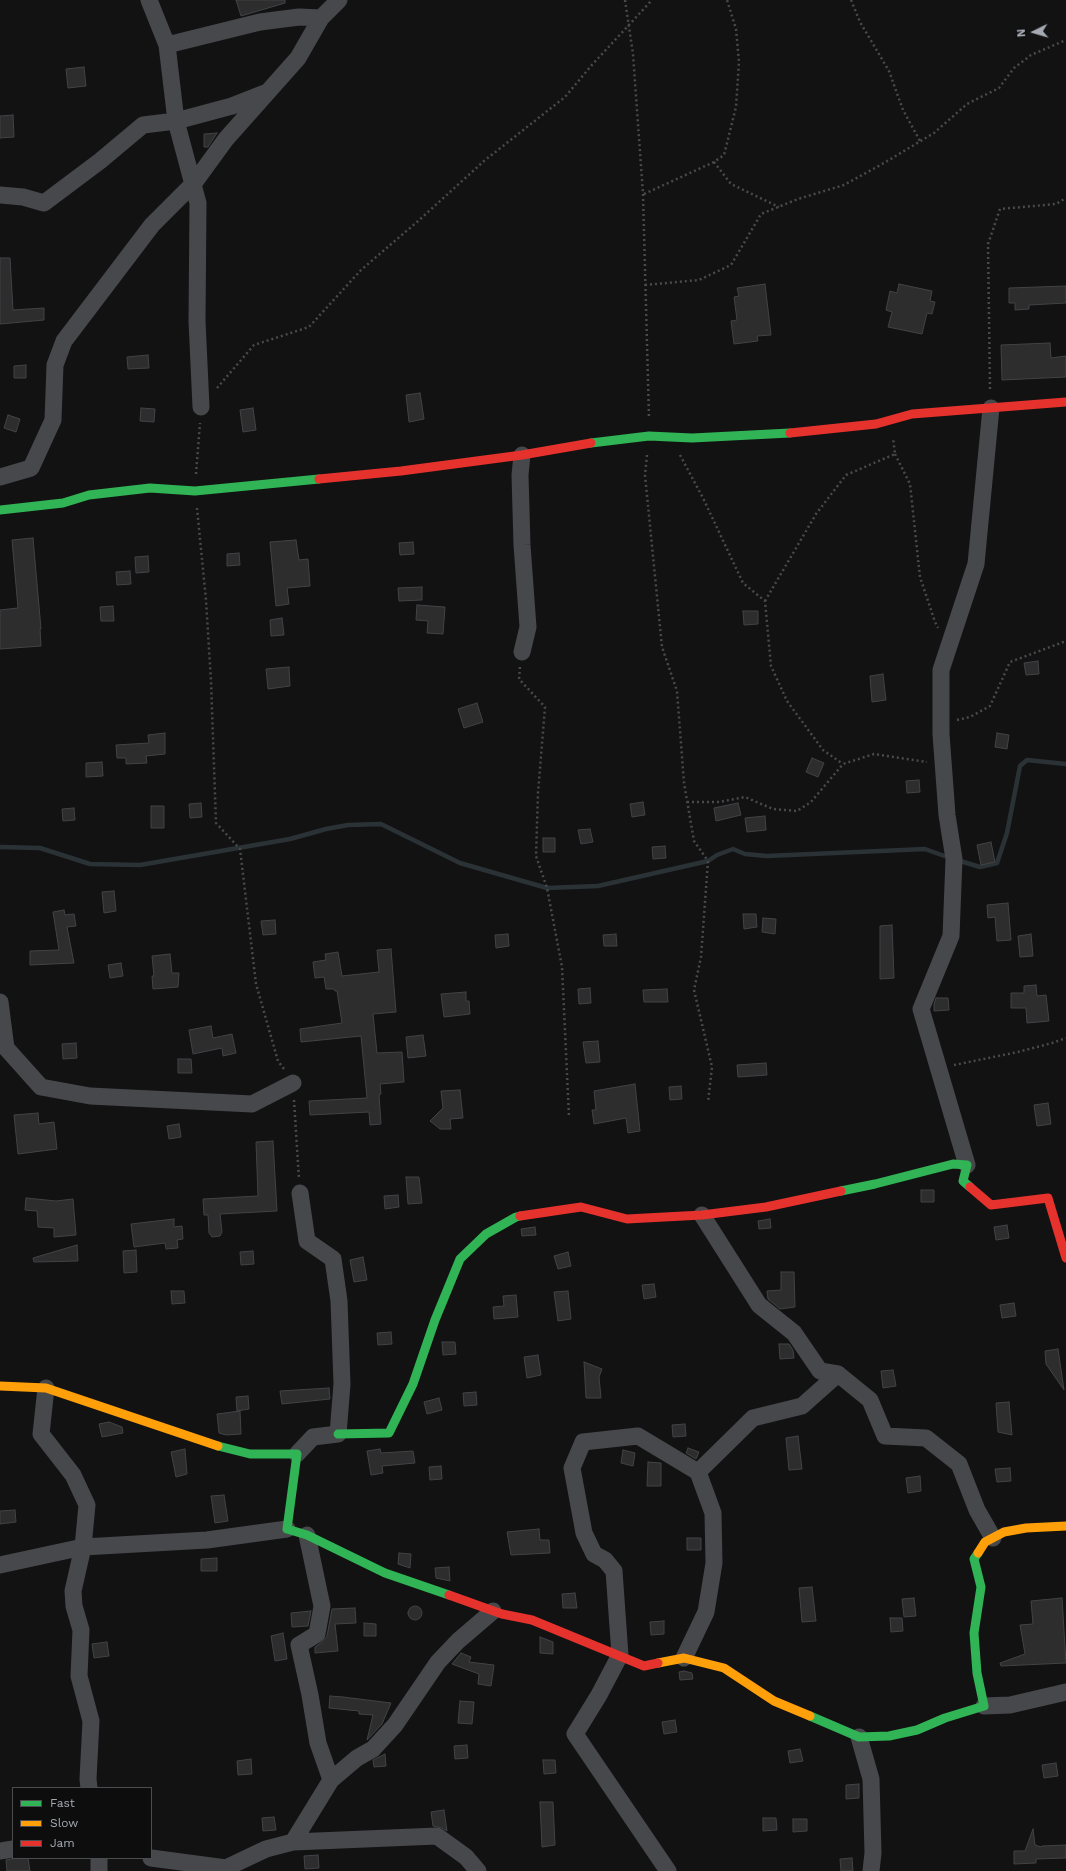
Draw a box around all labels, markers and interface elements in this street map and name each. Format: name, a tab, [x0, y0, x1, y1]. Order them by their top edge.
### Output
north arrow	[1014, 12, 1054, 52]
text: N	[1015, 28, 1028, 38]
legend	[12, 1787, 152, 1859]
text: Fast	[50, 1796, 75, 1810]
text: Slow	[50, 1816, 78, 1830]
text: Jam	[50, 1836, 75, 1850]

